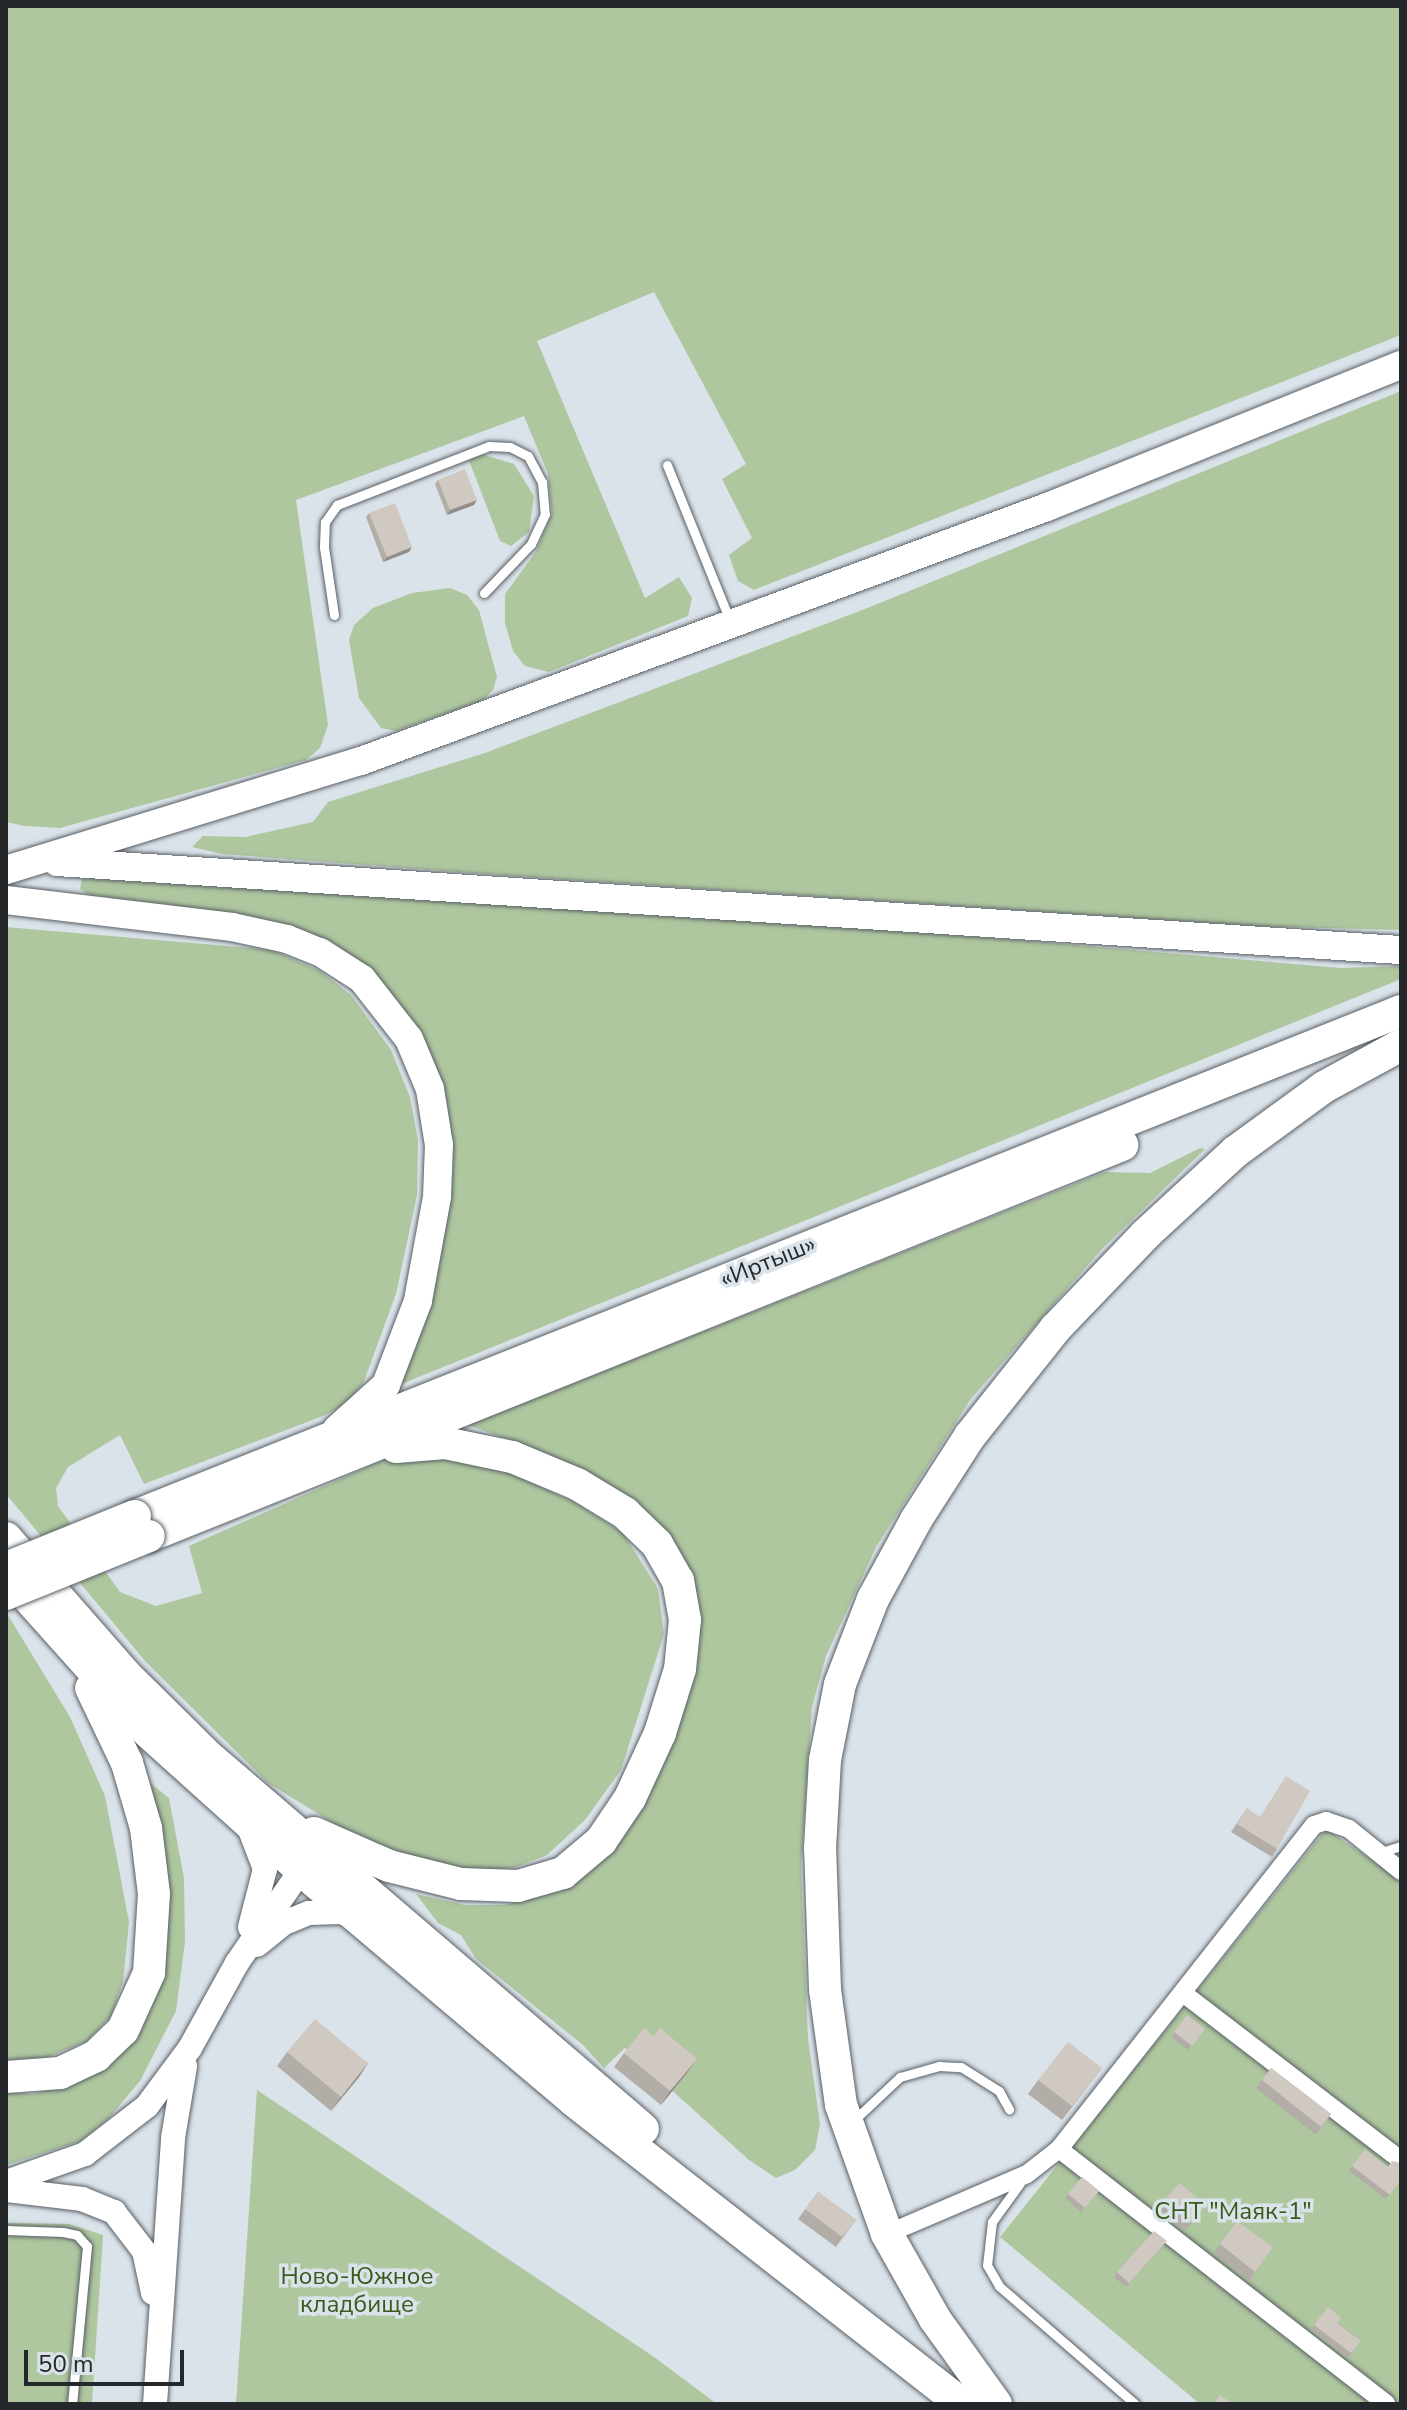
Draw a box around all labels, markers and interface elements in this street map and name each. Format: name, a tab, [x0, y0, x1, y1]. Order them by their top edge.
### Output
street label: «Иртыш»	[716, 1230, 820, 1294]
park label: СНТ "Маяк-1"	[1154, 2198, 1312, 2226]
park label: Ново-Южное кладбище	[281, 2263, 433, 2319]
scale bar	[28, 2334, 188, 2384]
text: 50 m	[38, 2348, 94, 2380]

